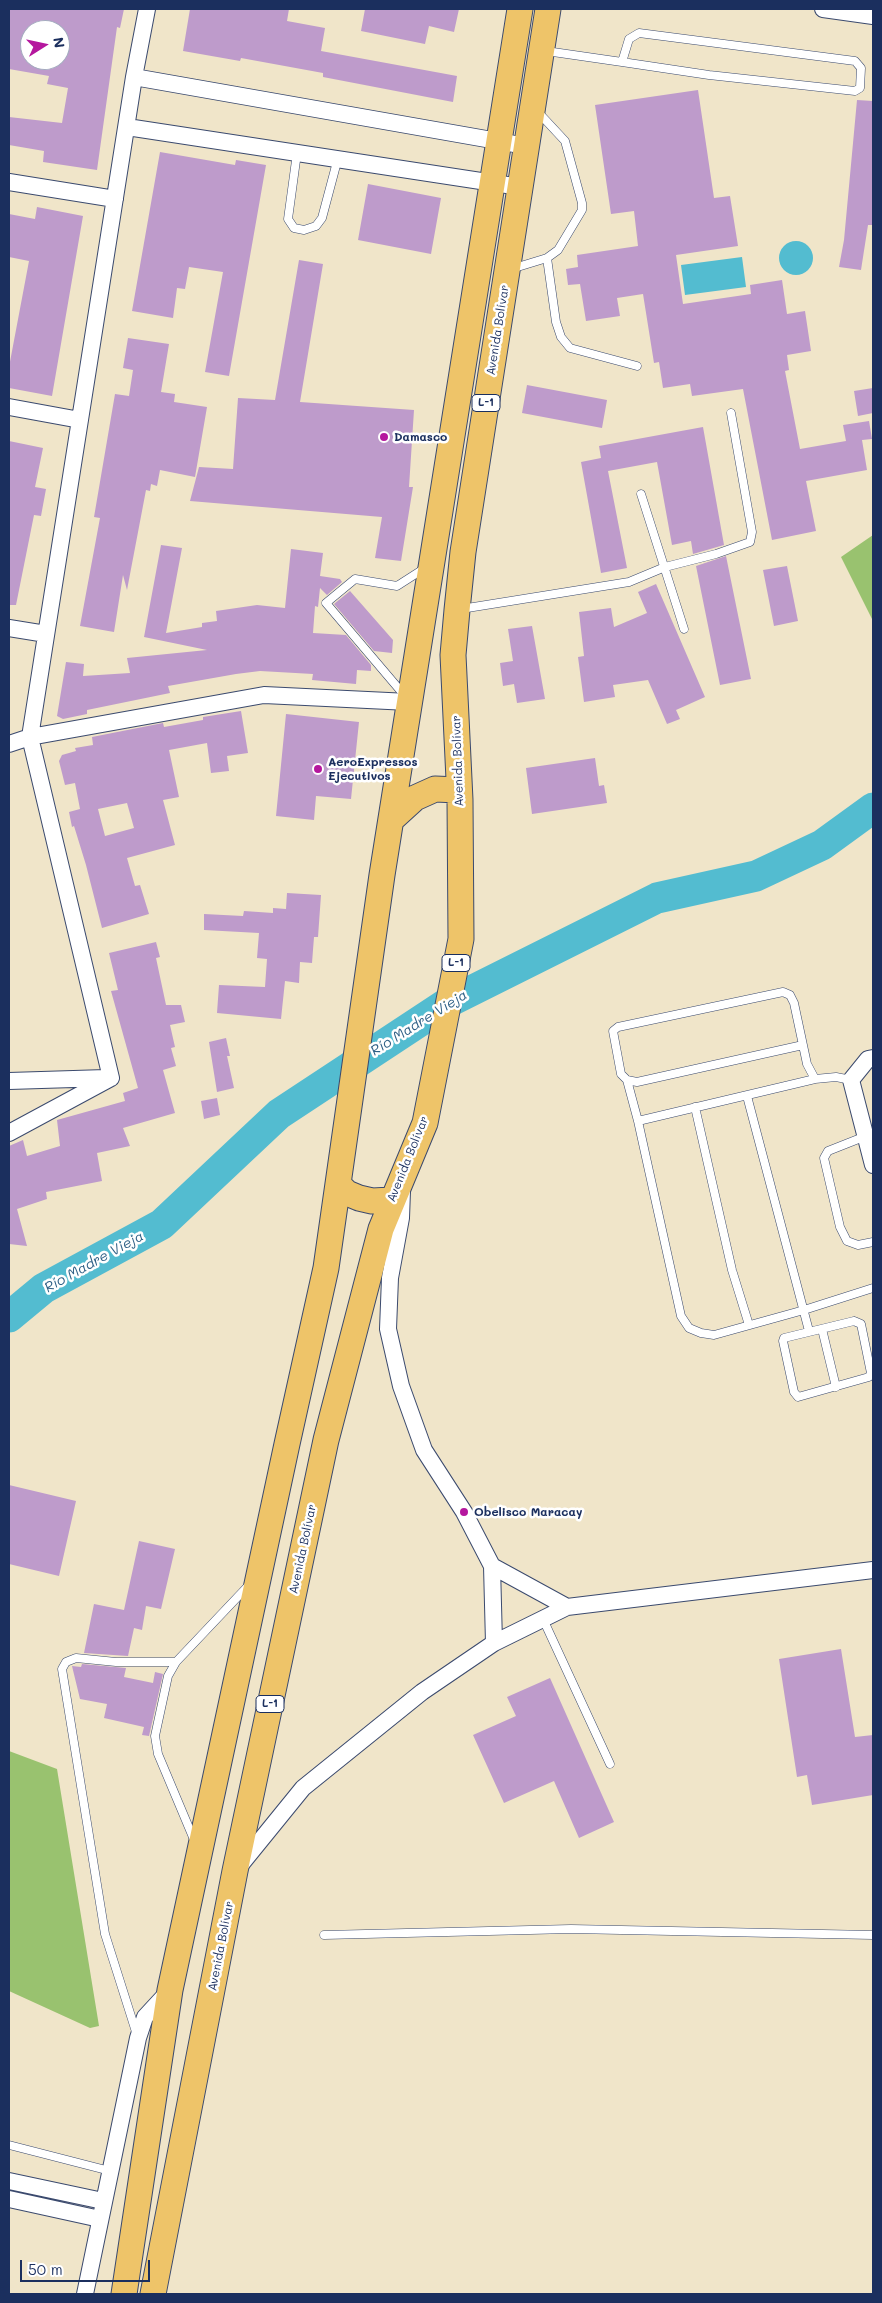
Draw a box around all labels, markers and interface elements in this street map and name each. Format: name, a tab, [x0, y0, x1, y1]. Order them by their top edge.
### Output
north arrow	[20, 20, 70, 70]
text: N	[49, 36, 70, 49]
street label: Avenida Bolívar	[484, 284, 512, 376]
road number: L-1	[472, 394, 500, 412]
place label: Damasco	[394, 430, 447, 444]
marker: Damasco	[378, 431, 390, 443]
street label: Avenida Bolívar	[449, 715, 467, 807]
place label: AeroExpressos Ejecutivos	[328, 755, 417, 783]
marker: AeroExpressos Ejecutivos	[312, 763, 324, 775]
road number: L-1	[442, 954, 470, 971]
water label: Río Madre Vieja	[368, 987, 470, 1059]
street label: Avenida Bolívar	[384, 1114, 432, 1204]
water label: Río Madre Vieja	[41, 1228, 147, 1296]
street label: Avenida Bolívar	[286, 1503, 320, 1595]
place label: Obelisco Maracay	[474, 1505, 582, 1519]
marker: Obelisco Maracay	[458, 1506, 470, 1518]
road number: L-1	[256, 1696, 284, 1712]
street label: Avenida Bolívar	[205, 1900, 237, 1992]
scale bar	[22, 2250, 152, 2282]
text: 50 m	[28, 2259, 63, 2279]

